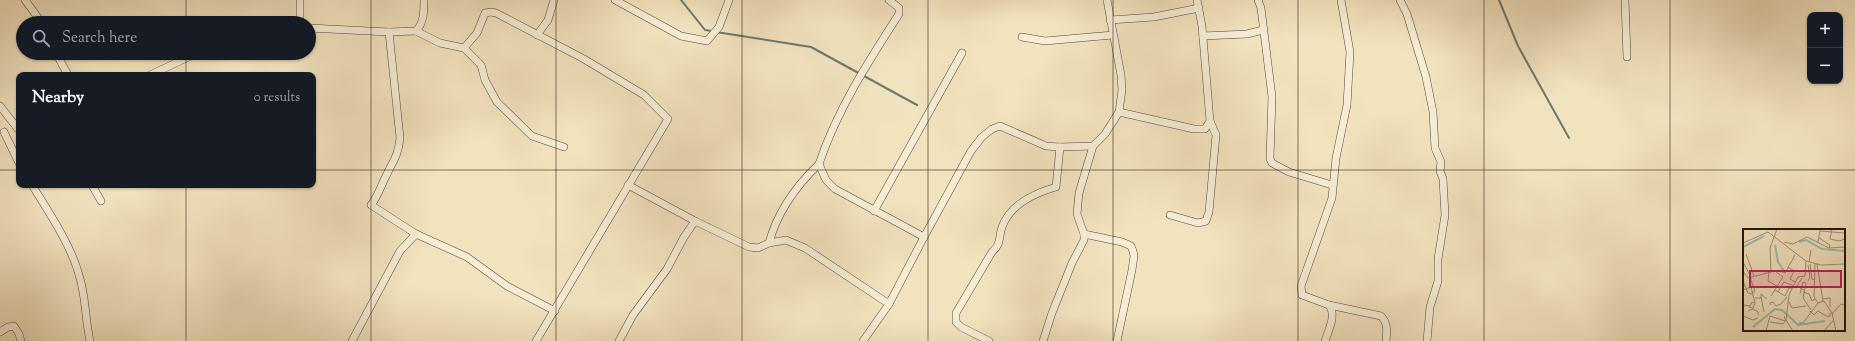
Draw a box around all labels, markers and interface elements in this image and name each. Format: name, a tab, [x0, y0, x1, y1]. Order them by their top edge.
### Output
map controls	[1807, 12, 1843, 84]
button: +	[1807, 12, 1843, 48]
search box	[16, 16, 316, 60]
icon: search	[30, 27, 52, 49]
text: Search here	[62, 28, 137, 49]
button: −	[1807, 48, 1843, 84]
text: Nearby	[32, 86, 84, 110]
text: 0 results	[254, 89, 300, 107]
inset map	[1743, 229, 1845, 331]

